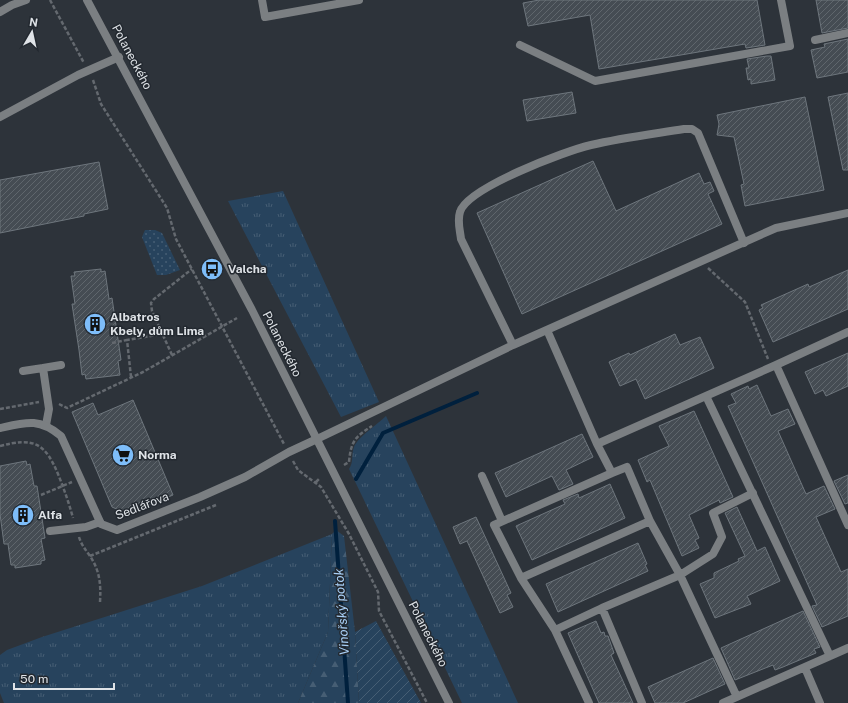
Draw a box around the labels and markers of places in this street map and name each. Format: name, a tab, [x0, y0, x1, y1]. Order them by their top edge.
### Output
bus stop icon: Valcha	[199, 256, 225, 282]
place label: Valcha	[228, 262, 267, 276]
place label: Albatros Kbely, dům Lima	[110, 310, 204, 338]
building icon: Albatros Kbely, dům Lima	[82, 311, 108, 337]
supermarket icon: Norma	[110, 442, 136, 468]
place label: Norma	[138, 448, 177, 462]
building icon: Alfa	[10, 502, 36, 528]
place label: Alfa	[38, 508, 62, 522]

